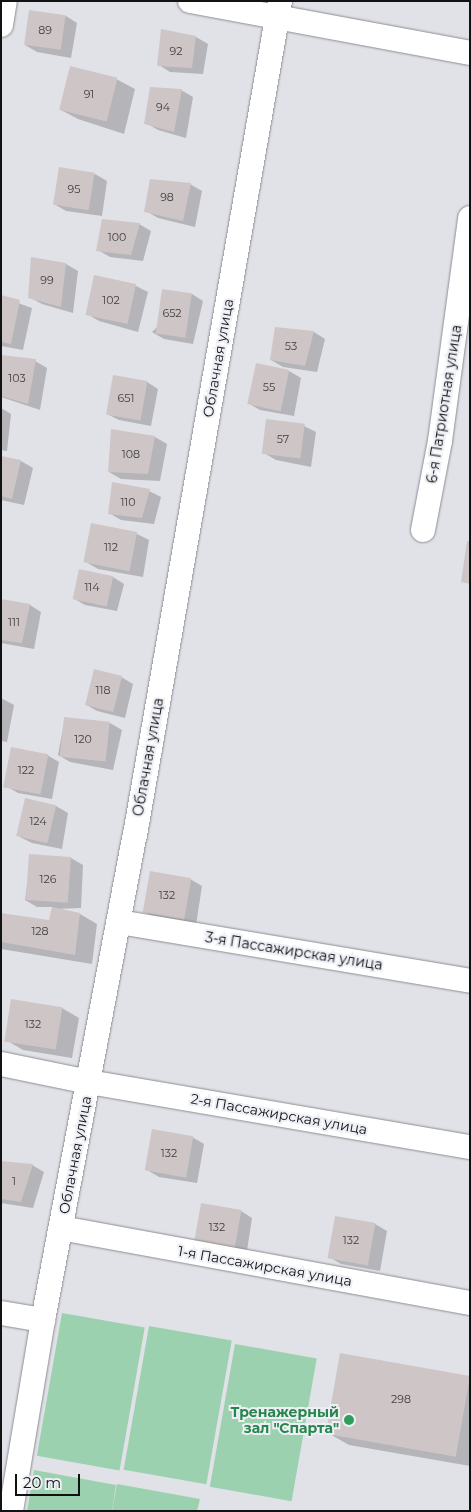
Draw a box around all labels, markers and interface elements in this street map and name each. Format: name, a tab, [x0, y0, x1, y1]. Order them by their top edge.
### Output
house number: 89	[38, 23, 52, 37]
house number: 92	[170, 44, 182, 58]
house number: 91	[84, 87, 94, 101]
house number: 94	[156, 100, 170, 114]
house number: 95	[68, 182, 80, 196]
house number: 98	[160, 190, 174, 204]
house number: 100	[108, 230, 126, 244]
house number: 99	[40, 273, 54, 287]
house number: 102	[102, 293, 120, 307]
street label: Облачная улица	[199, 297, 237, 419]
house number: 652	[162, 306, 182, 320]
street label: 6-я Патриотная улица	[423, 324, 465, 484]
house number: 53	[285, 339, 297, 353]
house number: 103	[8, 371, 26, 385]
house number: 55	[263, 380, 275, 394]
house number: 651	[118, 391, 134, 405]
house number: 57	[277, 432, 289, 446]
house number: 108	[122, 447, 140, 461]
house number: 110	[120, 495, 136, 509]
house number: 112	[104, 540, 118, 554]
house number: 114	[84, 580, 100, 594]
house number: 111	[8, 615, 20, 629]
house number: 118	[96, 683, 110, 697]
street label: Облачная улица	[129, 696, 167, 818]
house number: 120	[74, 732, 92, 746]
house number: 122	[18, 763, 34, 777]
house number: 124	[29, 814, 47, 828]
house number: 126	[40, 872, 56, 886]
house number: 132	[159, 888, 175, 902]
house number: 128	[31, 924, 49, 938]
street label: 3-я Пассажирская улица	[204, 929, 384, 973]
house number: 132	[25, 1017, 41, 1031]
street label: 2-я Пассажирская улица	[189, 1090, 369, 1138]
street label: Облачная улица	[55, 1095, 95, 1215]
house number: 132	[161, 1146, 177, 1160]
house number: 1	[12, 1174, 16, 1188]
house number: 132	[209, 1220, 225, 1234]
house number: 132	[343, 1233, 359, 1247]
street label: 1-я Пассажирская улица	[177, 1242, 353, 1290]
house number: 298	[391, 1392, 411, 1406]
place label: Тренажерный зал "Спарта"	[230, 1404, 339, 1436]
marker: Тренажерный зал "Спарта"	[343, 1414, 355, 1426]
scale bar	[18, 1464, 82, 1496]
text: 20 m	[23, 1473, 61, 1492]

